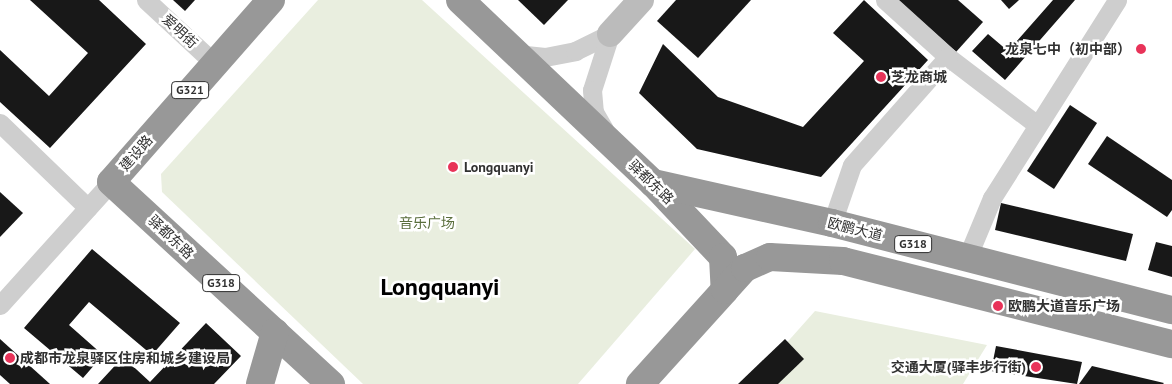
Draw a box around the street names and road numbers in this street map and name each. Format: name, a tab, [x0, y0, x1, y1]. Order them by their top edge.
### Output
street label: 爱明街	[159, 11, 201, 51]
road number: G321	[170, 80, 210, 100]
street label: 建设路	[116, 132, 156, 174]
street label: 驿都东路	[625, 157, 677, 207]
street label: 驿都东路	[145, 212, 197, 262]
street label: 欧鹏大道	[826, 214, 884, 244]
road number: G318	[893, 234, 933, 253]
road number: G318	[201, 274, 241, 292]

